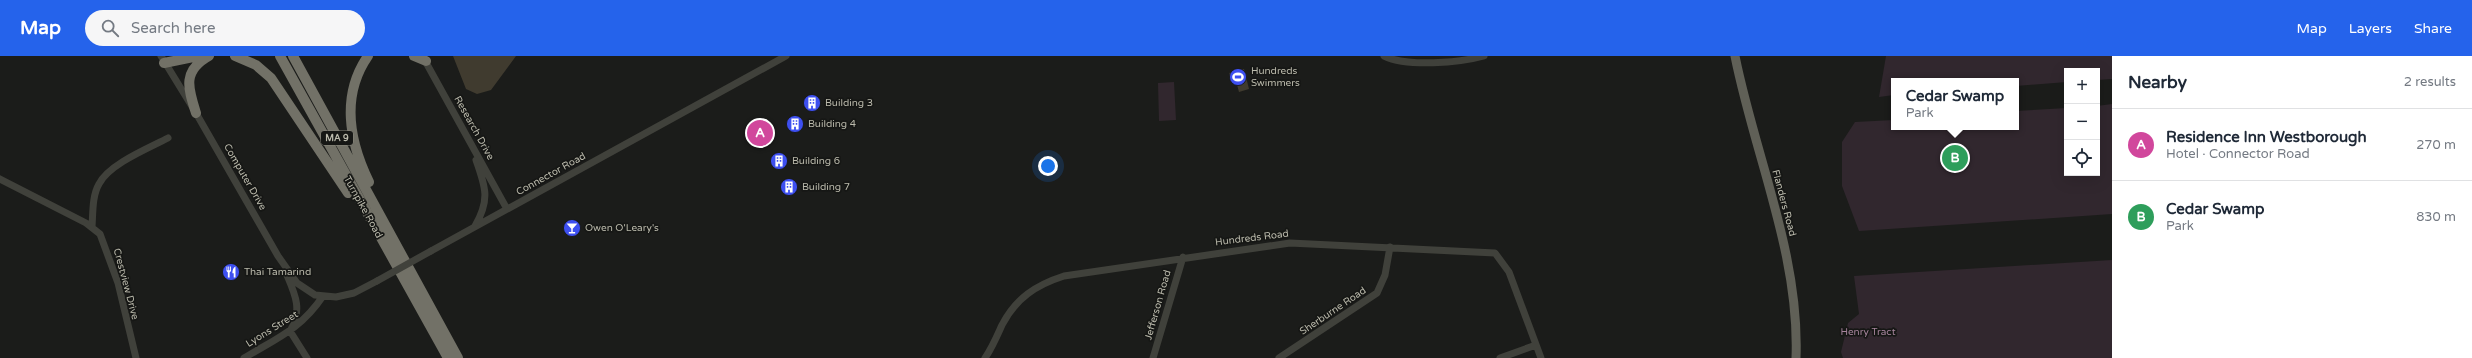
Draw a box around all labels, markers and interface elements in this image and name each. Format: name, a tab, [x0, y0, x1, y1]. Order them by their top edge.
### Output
search box	[85, 10, 365, 46]
text: Map	[20, 17, 61, 39]
icon: search	[99, 17, 121, 39]
text: Search here	[131, 19, 215, 37]
text: Map	[2297, 20, 2327, 37]
text: Layers	[2349, 20, 2392, 37]
text: Share	[2414, 20, 2452, 37]
place label: Hundreds Swimmers	[1251, 65, 1300, 89]
sports icon: Hundreds Swimmers	[1228, 67, 1248, 87]
map controls	[2064, 68, 2100, 176]
button: +	[2064, 68, 2100, 104]
text: Nearby	[2128, 72, 2187, 93]
text: 2 results	[2404, 74, 2456, 90]
popup	[1891, 78, 2019, 130]
text: Cedar Swamp	[1906, 87, 2004, 105]
building icon: Building 3	[802, 93, 822, 113]
street label: Research Drive	[451, 94, 497, 162]
place label: Building 3	[825, 97, 873, 109]
button: −	[2064, 104, 2100, 140]
text: Park	[1906, 105, 1934, 121]
building icon: Building 4	[785, 114, 805, 134]
pin: A	[747, 118, 773, 148]
place label: Building 4	[808, 118, 856, 130]
text: Residence Inn Westborough	[2166, 128, 2367, 146]
road number: MA 9	[321, 131, 353, 145]
text: A	[2136, 137, 2146, 153]
text: 270 m	[2416, 137, 2456, 153]
button: locate	[2064, 140, 2100, 176]
street label: Computer Drive	[221, 142, 269, 213]
pin: B	[1942, 143, 1968, 173]
text: Hotel · Connector Road	[2166, 146, 2310, 162]
street label: Connector Road	[514, 150, 588, 198]
building icon: Building 6	[769, 151, 789, 171]
place label: Building 6	[792, 155, 840, 167]
your location	[1038, 156, 1058, 176]
street label: Flanders Road	[1769, 168, 1799, 238]
street label: Turnpike Road	[341, 174, 385, 240]
building icon: Building 7	[779, 177, 799, 197]
place label: Building 7	[802, 181, 850, 193]
text: Cedar Swamp	[2166, 200, 2264, 218]
text: B	[2136, 209, 2146, 225]
text: 830 m	[2416, 209, 2456, 225]
bar icon: Owen O'Leary's	[562, 218, 582, 238]
text: Park	[2166, 218, 2194, 234]
place label: Owen O'Leary's	[585, 222, 659, 234]
street label: Hundreds Road	[1214, 228, 1290, 248]
street label: Crestview Drive	[111, 247, 141, 321]
restaurant icon: Thai Tamarind	[221, 262, 241, 282]
place label: Thai Tamarind	[244, 266, 311, 278]
street label: Jefferson Road	[1142, 269, 1174, 341]
street label: Sherburne Road	[1298, 284, 1368, 338]
street label: Lyons Street	[244, 308, 300, 350]
park label: Henry Tract	[1840, 326, 1896, 338]

